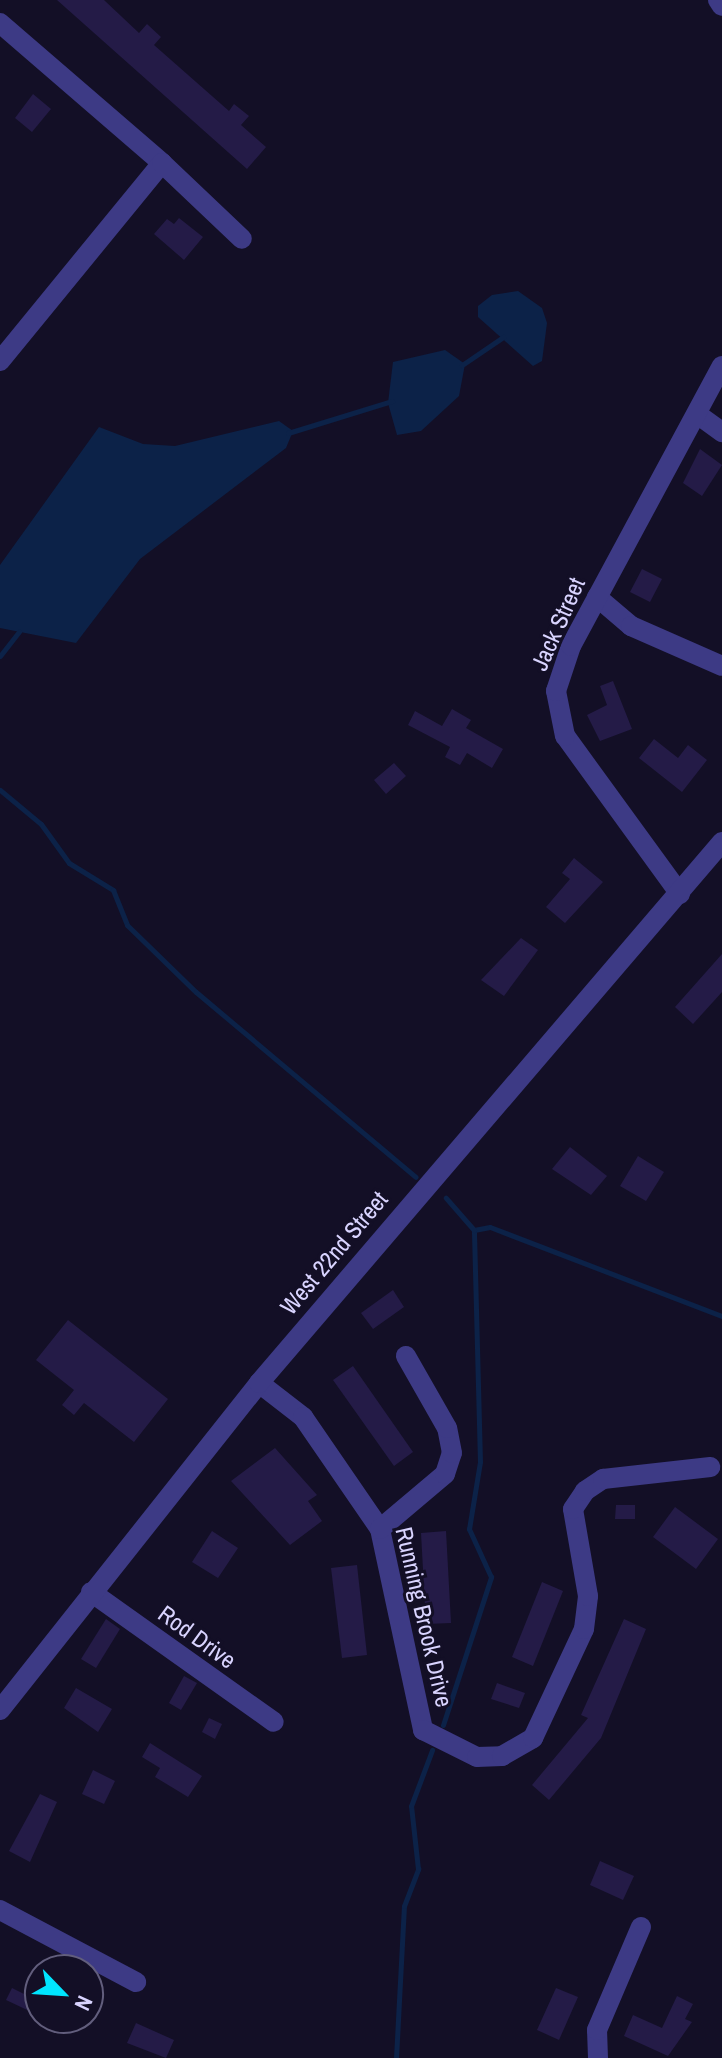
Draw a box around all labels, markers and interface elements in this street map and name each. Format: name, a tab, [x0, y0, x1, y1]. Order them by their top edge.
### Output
street label: Jack Street	[525, 573, 591, 675]
street label: West 22nd Street	[274, 1186, 394, 1320]
street label: Running Brook Drive	[389, 1524, 459, 1710]
street label: Rod Drive	[153, 1599, 241, 1675]
north arrow	[24, 1954, 104, 2034]
text: N	[68, 1991, 100, 2016]

